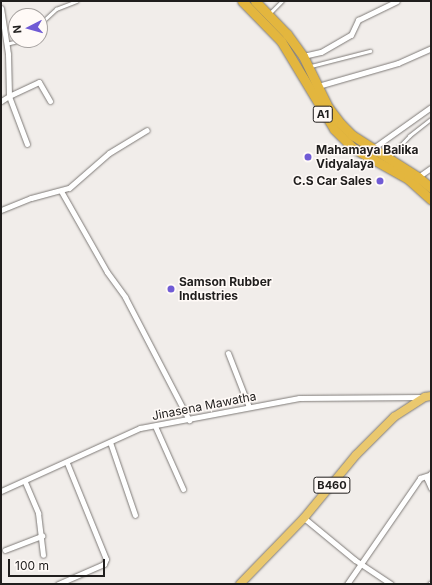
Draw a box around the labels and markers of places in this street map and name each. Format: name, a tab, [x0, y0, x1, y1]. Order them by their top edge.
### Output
place label: Mahamaya Balika Vidyalaya	[316, 143, 419, 171]
marker: Mahamaya Balika Vidyalaya	[303, 152, 313, 162]
place label: C.S Car Sales	[293, 174, 372, 188]
marker: C.S Car Sales	[375, 176, 385, 186]
place label: Samson Rubber Industries	[179, 275, 272, 303]
marker: Samson Rubber Industries	[166, 284, 176, 294]

